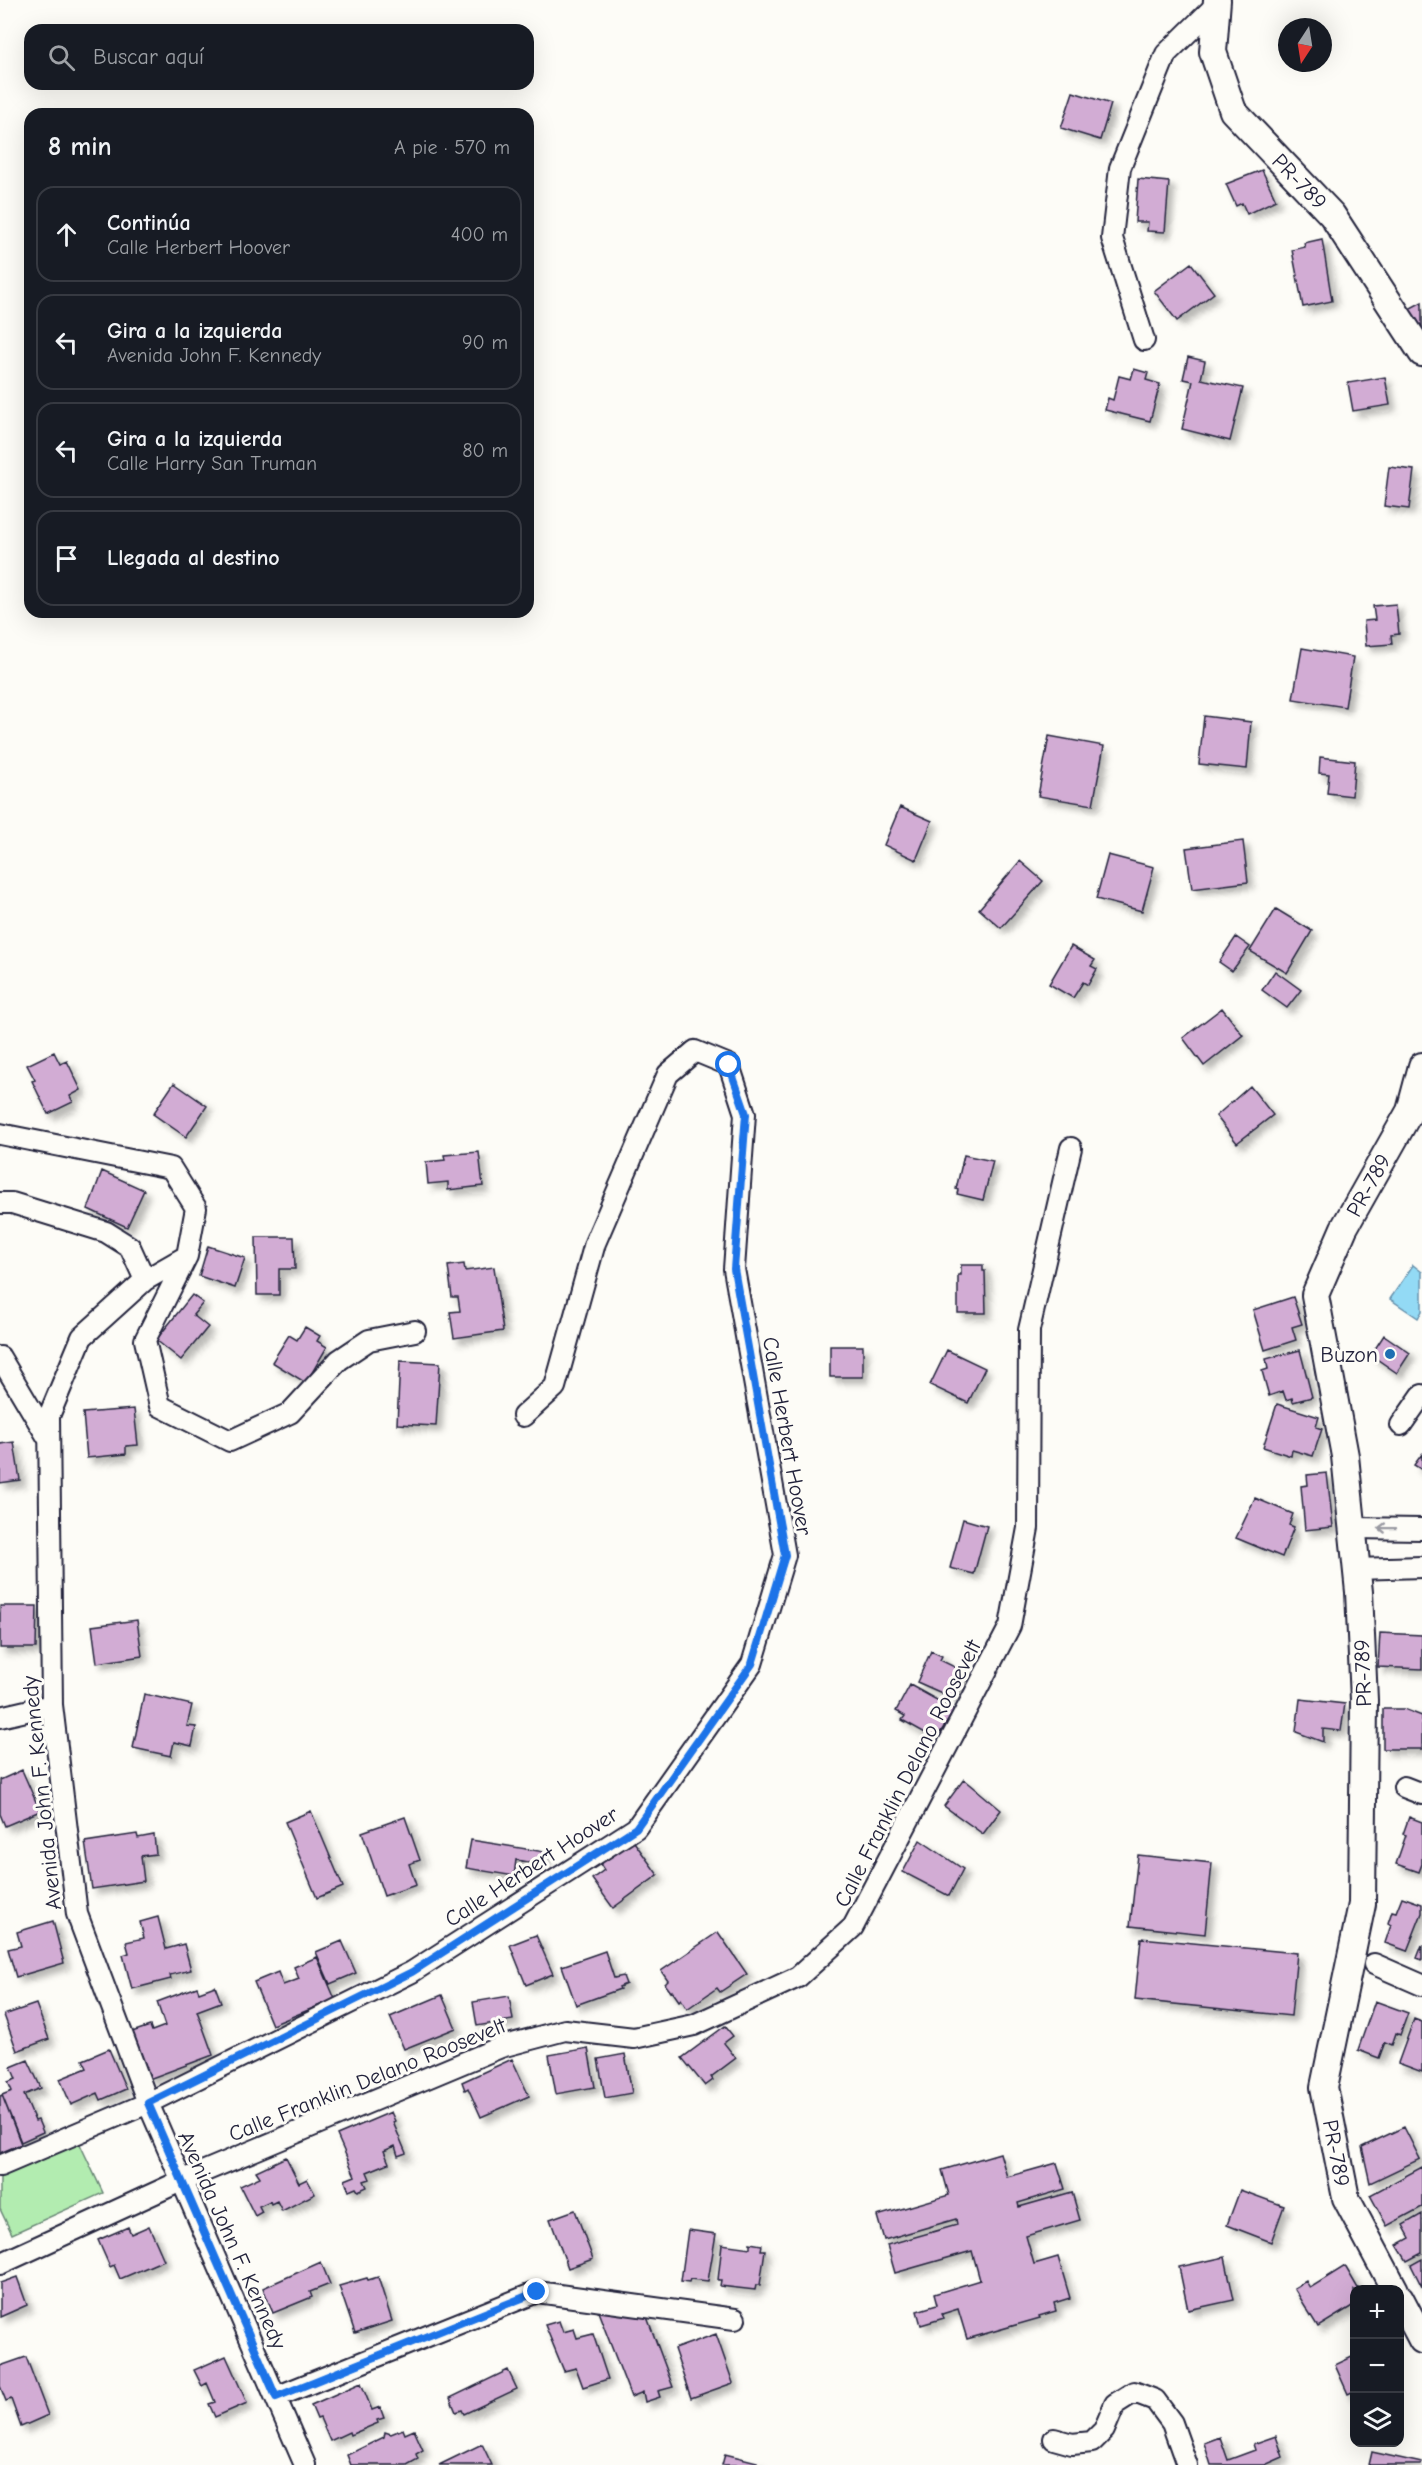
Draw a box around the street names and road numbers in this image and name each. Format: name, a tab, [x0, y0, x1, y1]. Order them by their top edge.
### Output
street label: PR-789	[1266, 148, 1332, 215]
street label: PR-789	[1341, 1150, 1397, 1221]
street label: Calle Herbert Hoover	[757, 1335, 817, 1538]
street label: Calle Franklin Delano Roosevelt	[829, 1635, 987, 1911]
street label: PR-789	[1349, 1639, 1377, 1707]
street label: Avenida John F. Kennedy	[17, 1674, 67, 1911]
street label: Calle Herbert Hoover	[440, 1801, 623, 1933]
street label: Calle Franklin Delano Roosevelt	[225, 2012, 510, 2148]
street label: PR-789	[1317, 2118, 1355, 2189]
street label: Avenida John F. Kennedy	[172, 2127, 292, 2354]

